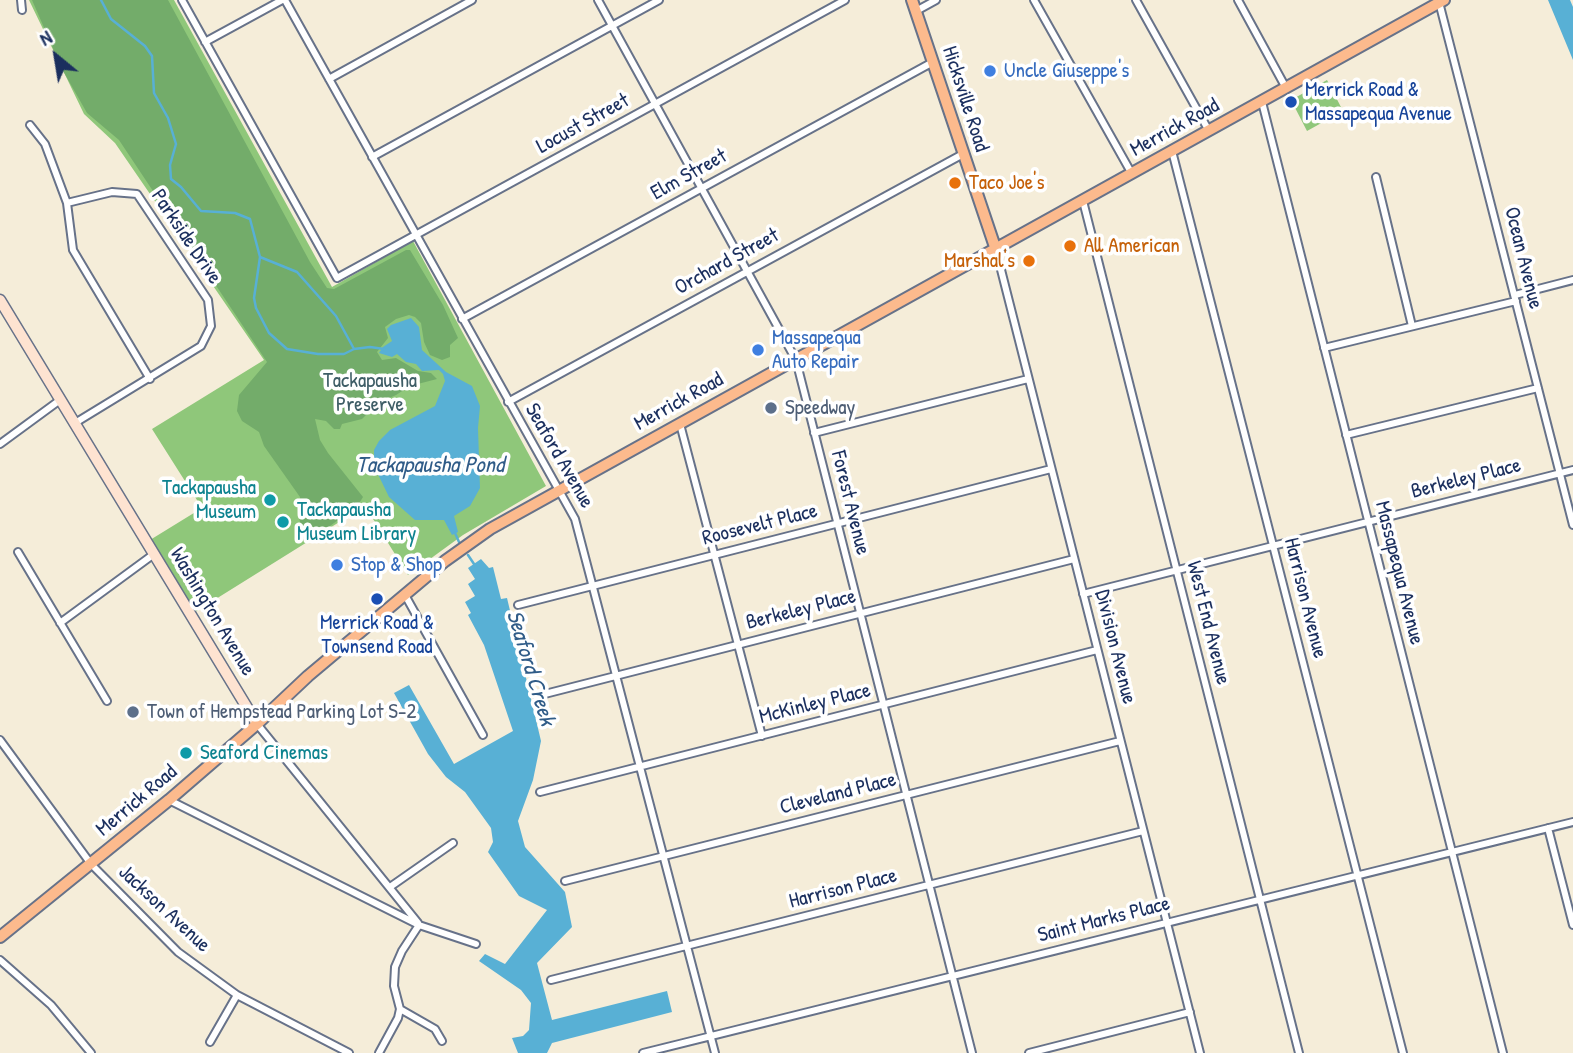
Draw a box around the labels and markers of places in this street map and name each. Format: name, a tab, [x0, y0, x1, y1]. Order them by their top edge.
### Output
place label: Uncle Giuseppe's	[1004, 58, 1129, 84]
marker: Uncle Giuseppe's	[982, 63, 998, 79]
place label: Merrick Road & Massapequa Avenue	[1305, 77, 1452, 127]
marker: Merrick Road & Massapequa Avenue	[1283, 94, 1299, 110]
place label: Taco Joe's	[969, 170, 1045, 196]
marker: Taco Joe's	[947, 175, 963, 191]
place label: All American	[1084, 233, 1180, 259]
marker: All American	[1062, 238, 1078, 254]
place label: Marshal's	[944, 248, 1015, 274]
marker: Marshal's	[1021, 253, 1037, 269]
place label: Massapequa Auto Repair	[772, 325, 861, 375]
marker: Massapequa Auto Repair	[750, 342, 766, 358]
place label: Speedway	[785, 395, 855, 421]
marker: Speedway	[763, 400, 779, 416]
place label: Tackapausha Museum	[162, 475, 256, 525]
marker: Tackapausha Museum	[262, 492, 278, 508]
place label: Tackapausha Museum Library	[297, 497, 416, 547]
marker: Tackapausha Museum Library	[275, 514, 291, 530]
place label: Stop & Shop	[351, 552, 442, 578]
marker: Stop & Shop	[329, 557, 345, 573]
marker: Merrick Road & Townsend Road	[369, 591, 385, 607]
place label: Merrick Road & Townsend Road	[320, 610, 434, 660]
place label: Town of Hempstead Parking Lot S-2	[147, 699, 416, 725]
marker: Town of Hempstead Parking Lot S-2	[125, 704, 141, 720]
place label: Seaford Cinemas	[200, 740, 328, 766]
marker: Seaford Cinemas	[178, 745, 194, 761]

